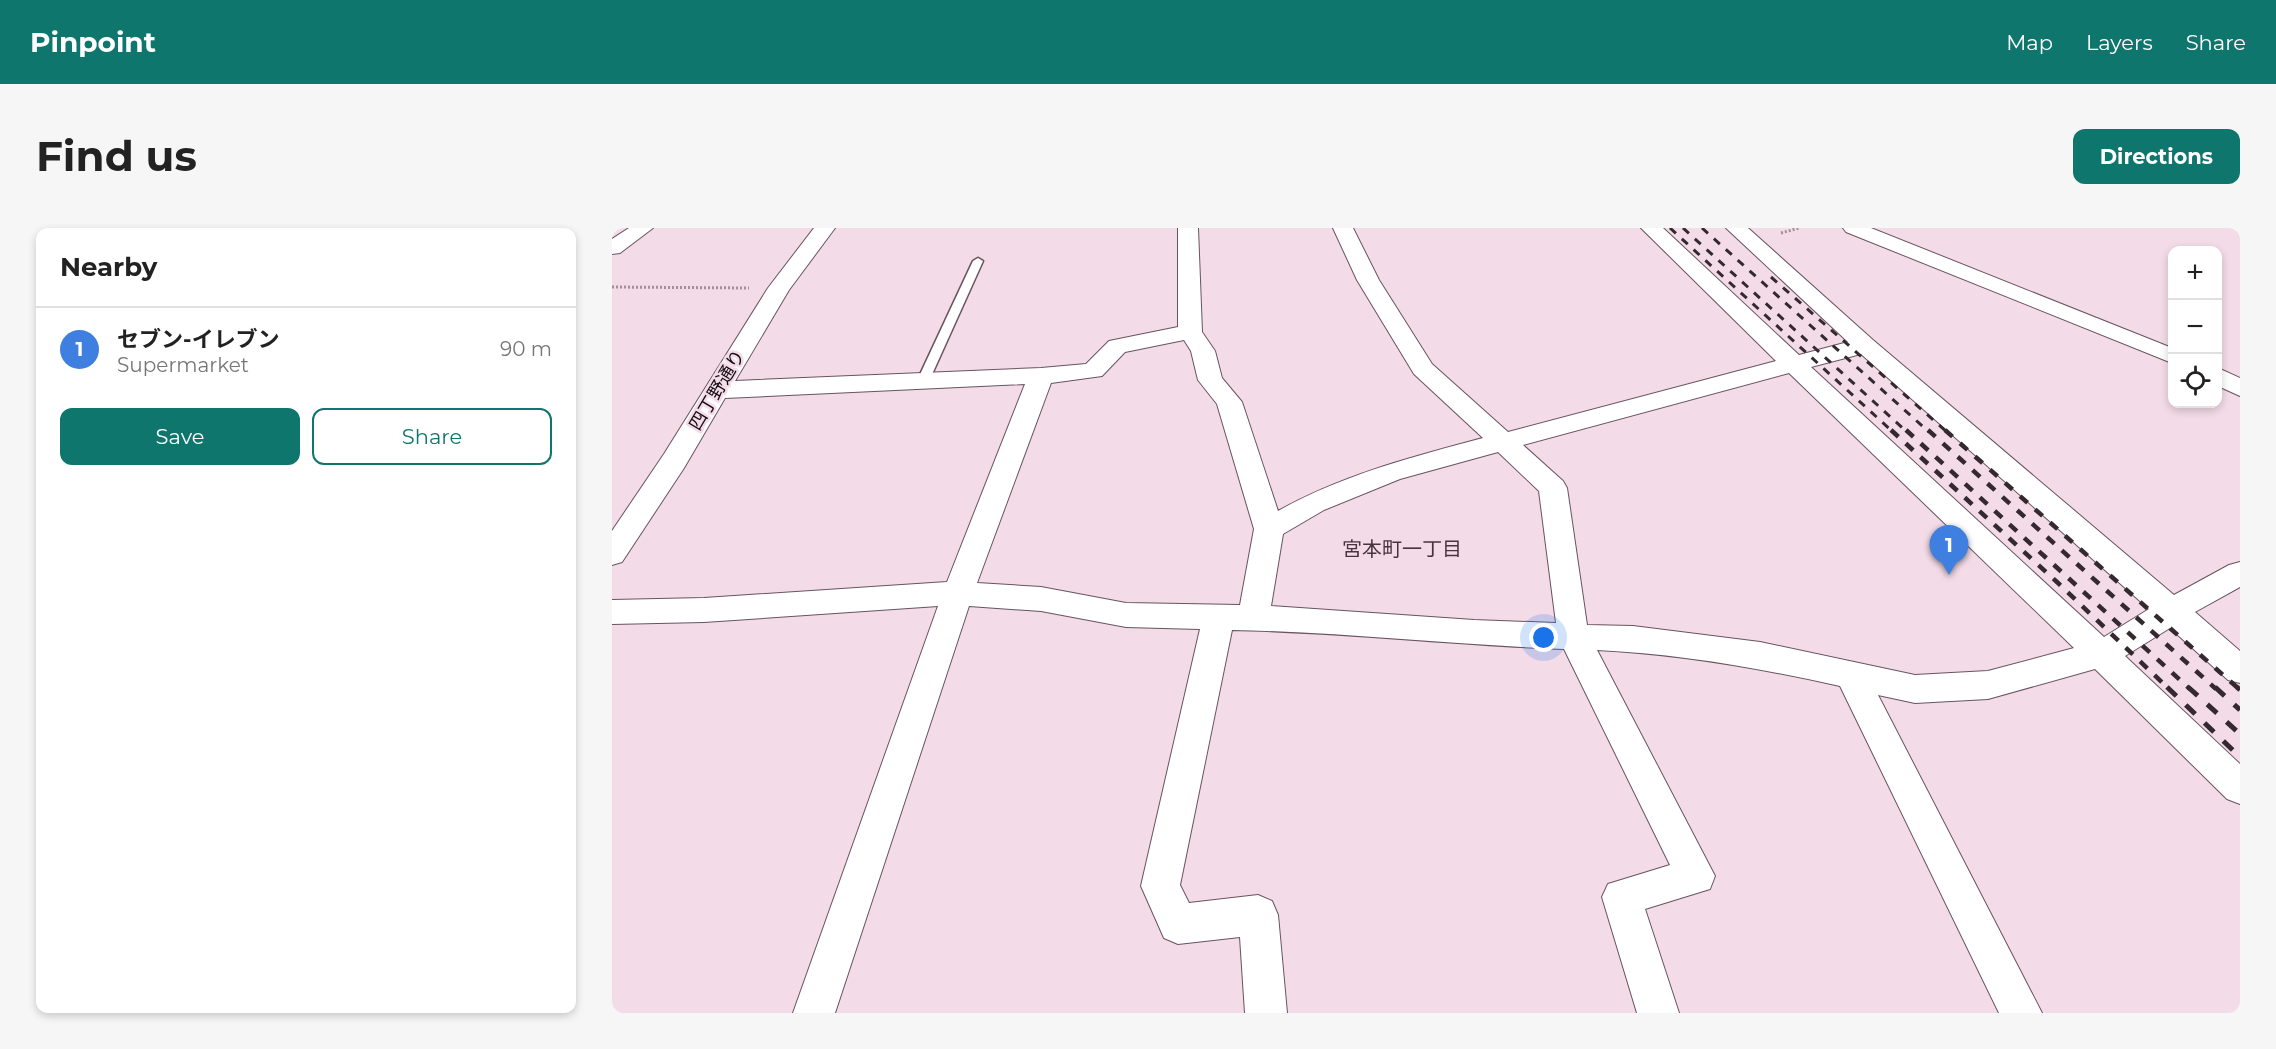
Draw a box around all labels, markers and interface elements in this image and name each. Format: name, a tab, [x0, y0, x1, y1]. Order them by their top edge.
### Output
text: Pinpoint	[30, 25, 156, 59]
text: Map	[2006, 30, 2053, 55]
text: Layers	[2086, 30, 2153, 55]
text: Share	[2186, 30, 2246, 55]
button: Directions	[2073, 129, 2240, 184]
text: Find us	[36, 130, 197, 182]
map controls	[2168, 246, 2222, 408]
button: +	[2168, 246, 2222, 300]
text: Nearby	[60, 251, 157, 283]
button: −	[2168, 300, 2222, 354]
text: セブン-イレブン	[117, 326, 280, 353]
text: 1	[76, 337, 83, 361]
text: 90 m	[500, 337, 552, 361]
street label: 四丁野通り	[684, 346, 750, 434]
text: Supermarket	[117, 353, 249, 377]
button: locate	[2168, 354, 2222, 408]
button: Save	[60, 408, 300, 465]
button: Share	[312, 408, 552, 465]
pin: 1	[1930, 526, 1968, 575]
district label: 宮本町一丁目	[1342, 537, 1462, 561]
your location	[1529, 623, 1558, 652]

